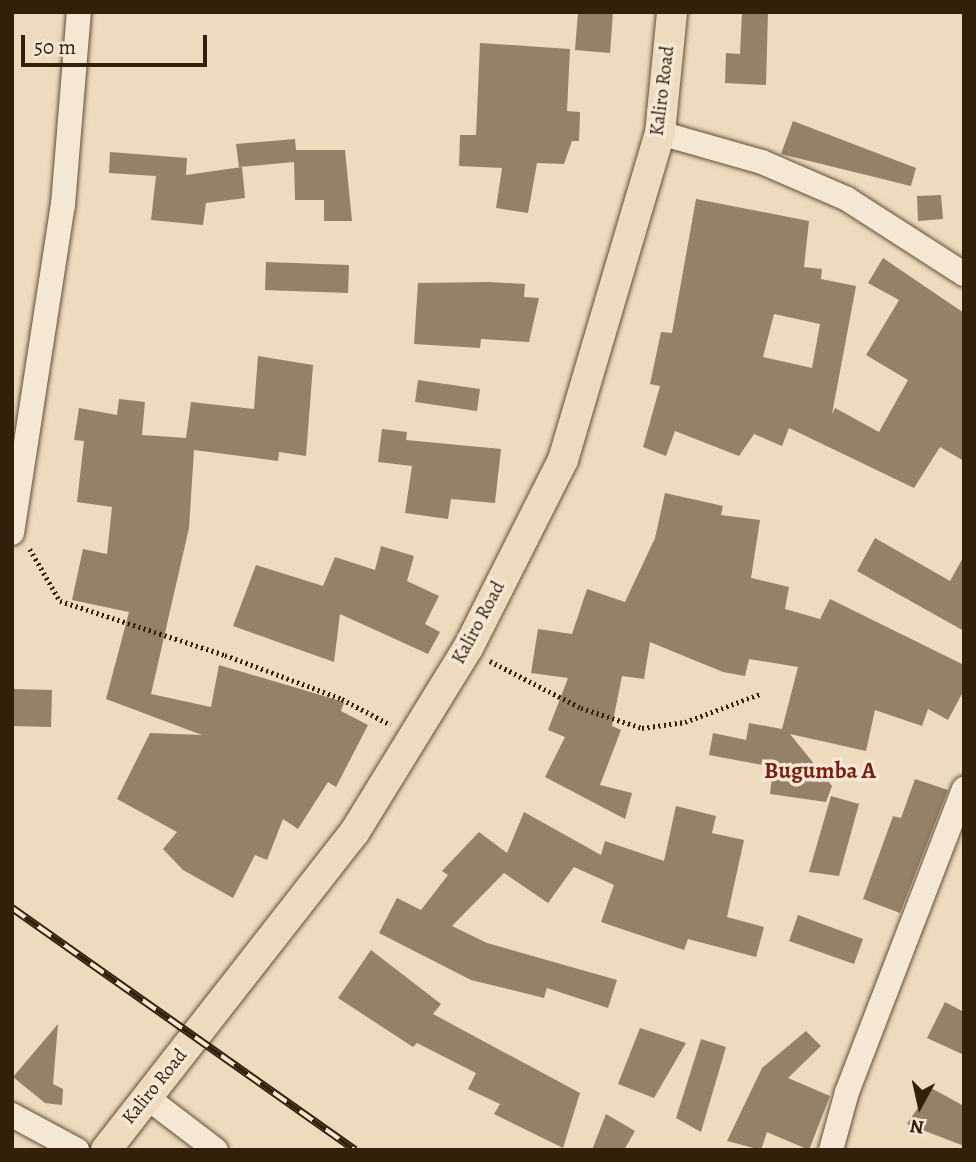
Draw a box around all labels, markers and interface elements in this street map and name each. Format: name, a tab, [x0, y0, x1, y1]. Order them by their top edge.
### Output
scale bar	[24, 21, 210, 65]
text: 50 m	[34, 33, 76, 61]
street label: Kaliro Road	[646, 45, 680, 137]
street label: Kaliro Road	[448, 578, 510, 668]
district label: Bugumba A	[764, 757, 876, 785]
street label: Kaliro Road	[118, 1045, 192, 1129]
north arrow	[885, 1071, 955, 1141]
text: N	[908, 1113, 926, 1141]

